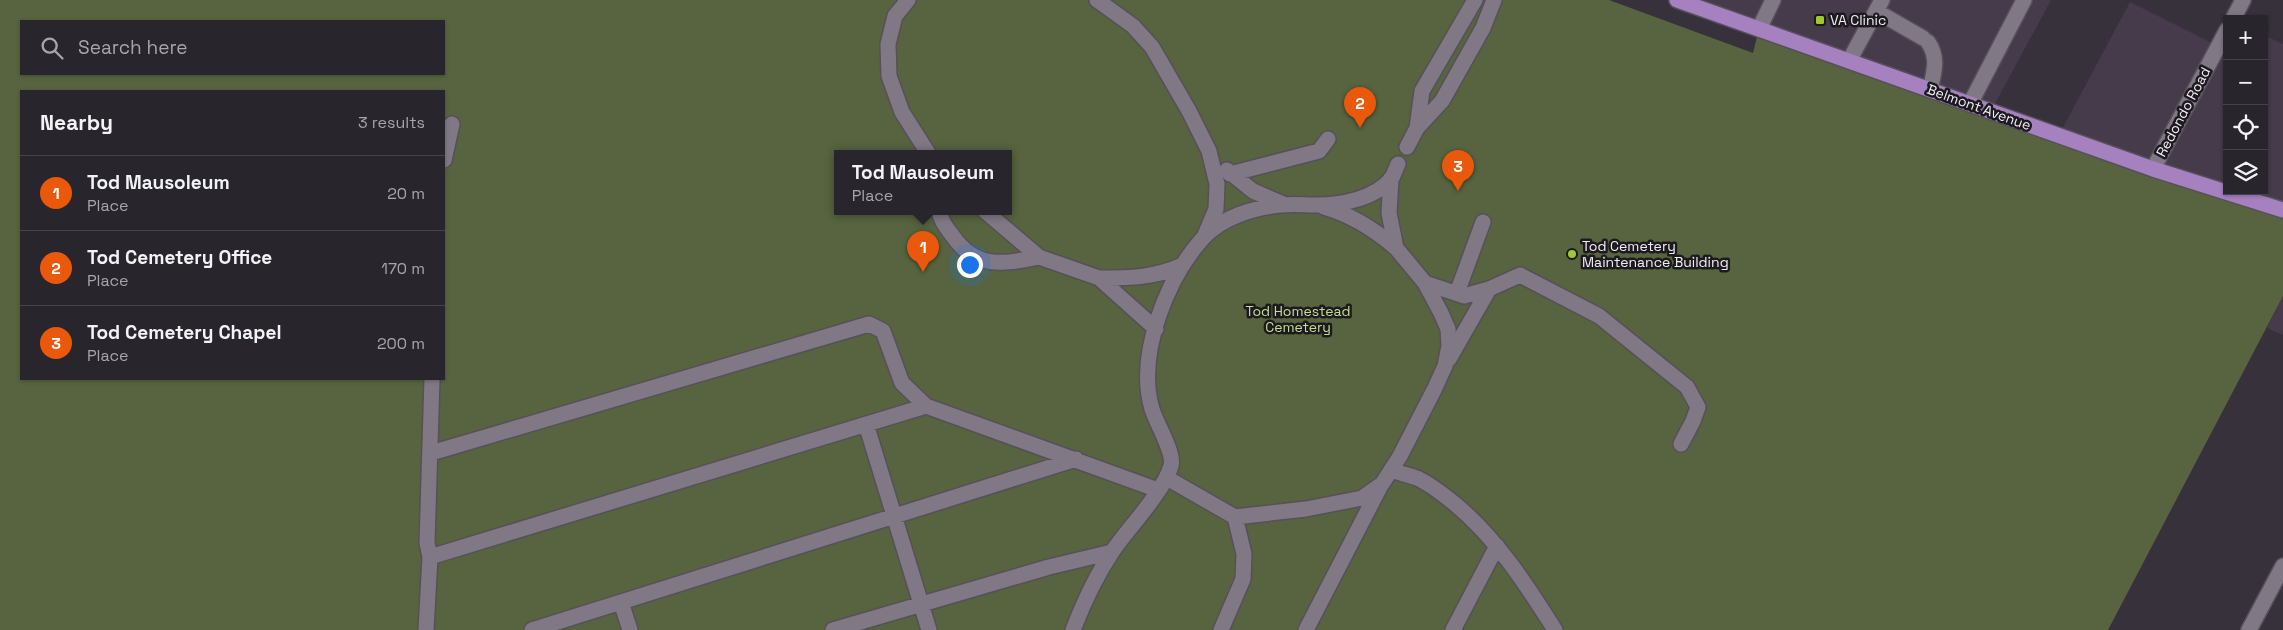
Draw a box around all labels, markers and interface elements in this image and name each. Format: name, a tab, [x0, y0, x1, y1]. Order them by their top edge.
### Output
place label: VA Clinic	[1830, 11, 1886, 29]
marker: VA Clinic	[1814, 14, 1826, 26]
map controls	[2223, 15, 2268, 195]
button: +	[2223, 15, 2268, 60]
search box	[20, 20, 445, 75]
icon: search	[38, 34, 66, 62]
text: Search here	[78, 35, 188, 60]
button: −	[2223, 60, 2268, 105]
street label: Redondo Road	[2152, 64, 2214, 160]
street label: Belmont Avenue	[1925, 80, 2033, 134]
pin: 2	[1344, 87, 1376, 128]
button: locate	[2223, 105, 2268, 150]
text: Nearby	[40, 109, 113, 136]
text: 3 results	[358, 112, 425, 133]
popup	[834, 150, 1012, 215]
pin: 3	[1442, 150, 1474, 191]
button: layers	[2223, 150, 2268, 195]
text: Tod Mausoleum	[852, 160, 994, 185]
text: Tod Mausoleum	[87, 170, 230, 195]
text: 1	[52, 183, 60, 204]
text: 20 m	[387, 183, 425, 204]
text: Place	[852, 185, 893, 206]
text: Place	[87, 195, 129, 216]
pin: 1	[907, 231, 939, 272]
place label: Tod Cemetery Maintenance Building	[1582, 237, 1729, 271]
text: Tod Cemetery Office	[87, 245, 272, 270]
marker: Tod Cemetery Maintenance Building	[1566, 248, 1578, 260]
your location	[957, 252, 983, 278]
text: 2	[51, 258, 61, 279]
text: 170 m	[381, 258, 425, 279]
text: Place	[87, 270, 129, 291]
park label: Tod Homestead Cemetery	[1246, 302, 1350, 336]
text: Tod Cemetery Chapel	[87, 320, 281, 345]
text: 3	[51, 333, 61, 354]
text: 200 m	[377, 333, 425, 354]
text: Place	[87, 345, 129, 366]

